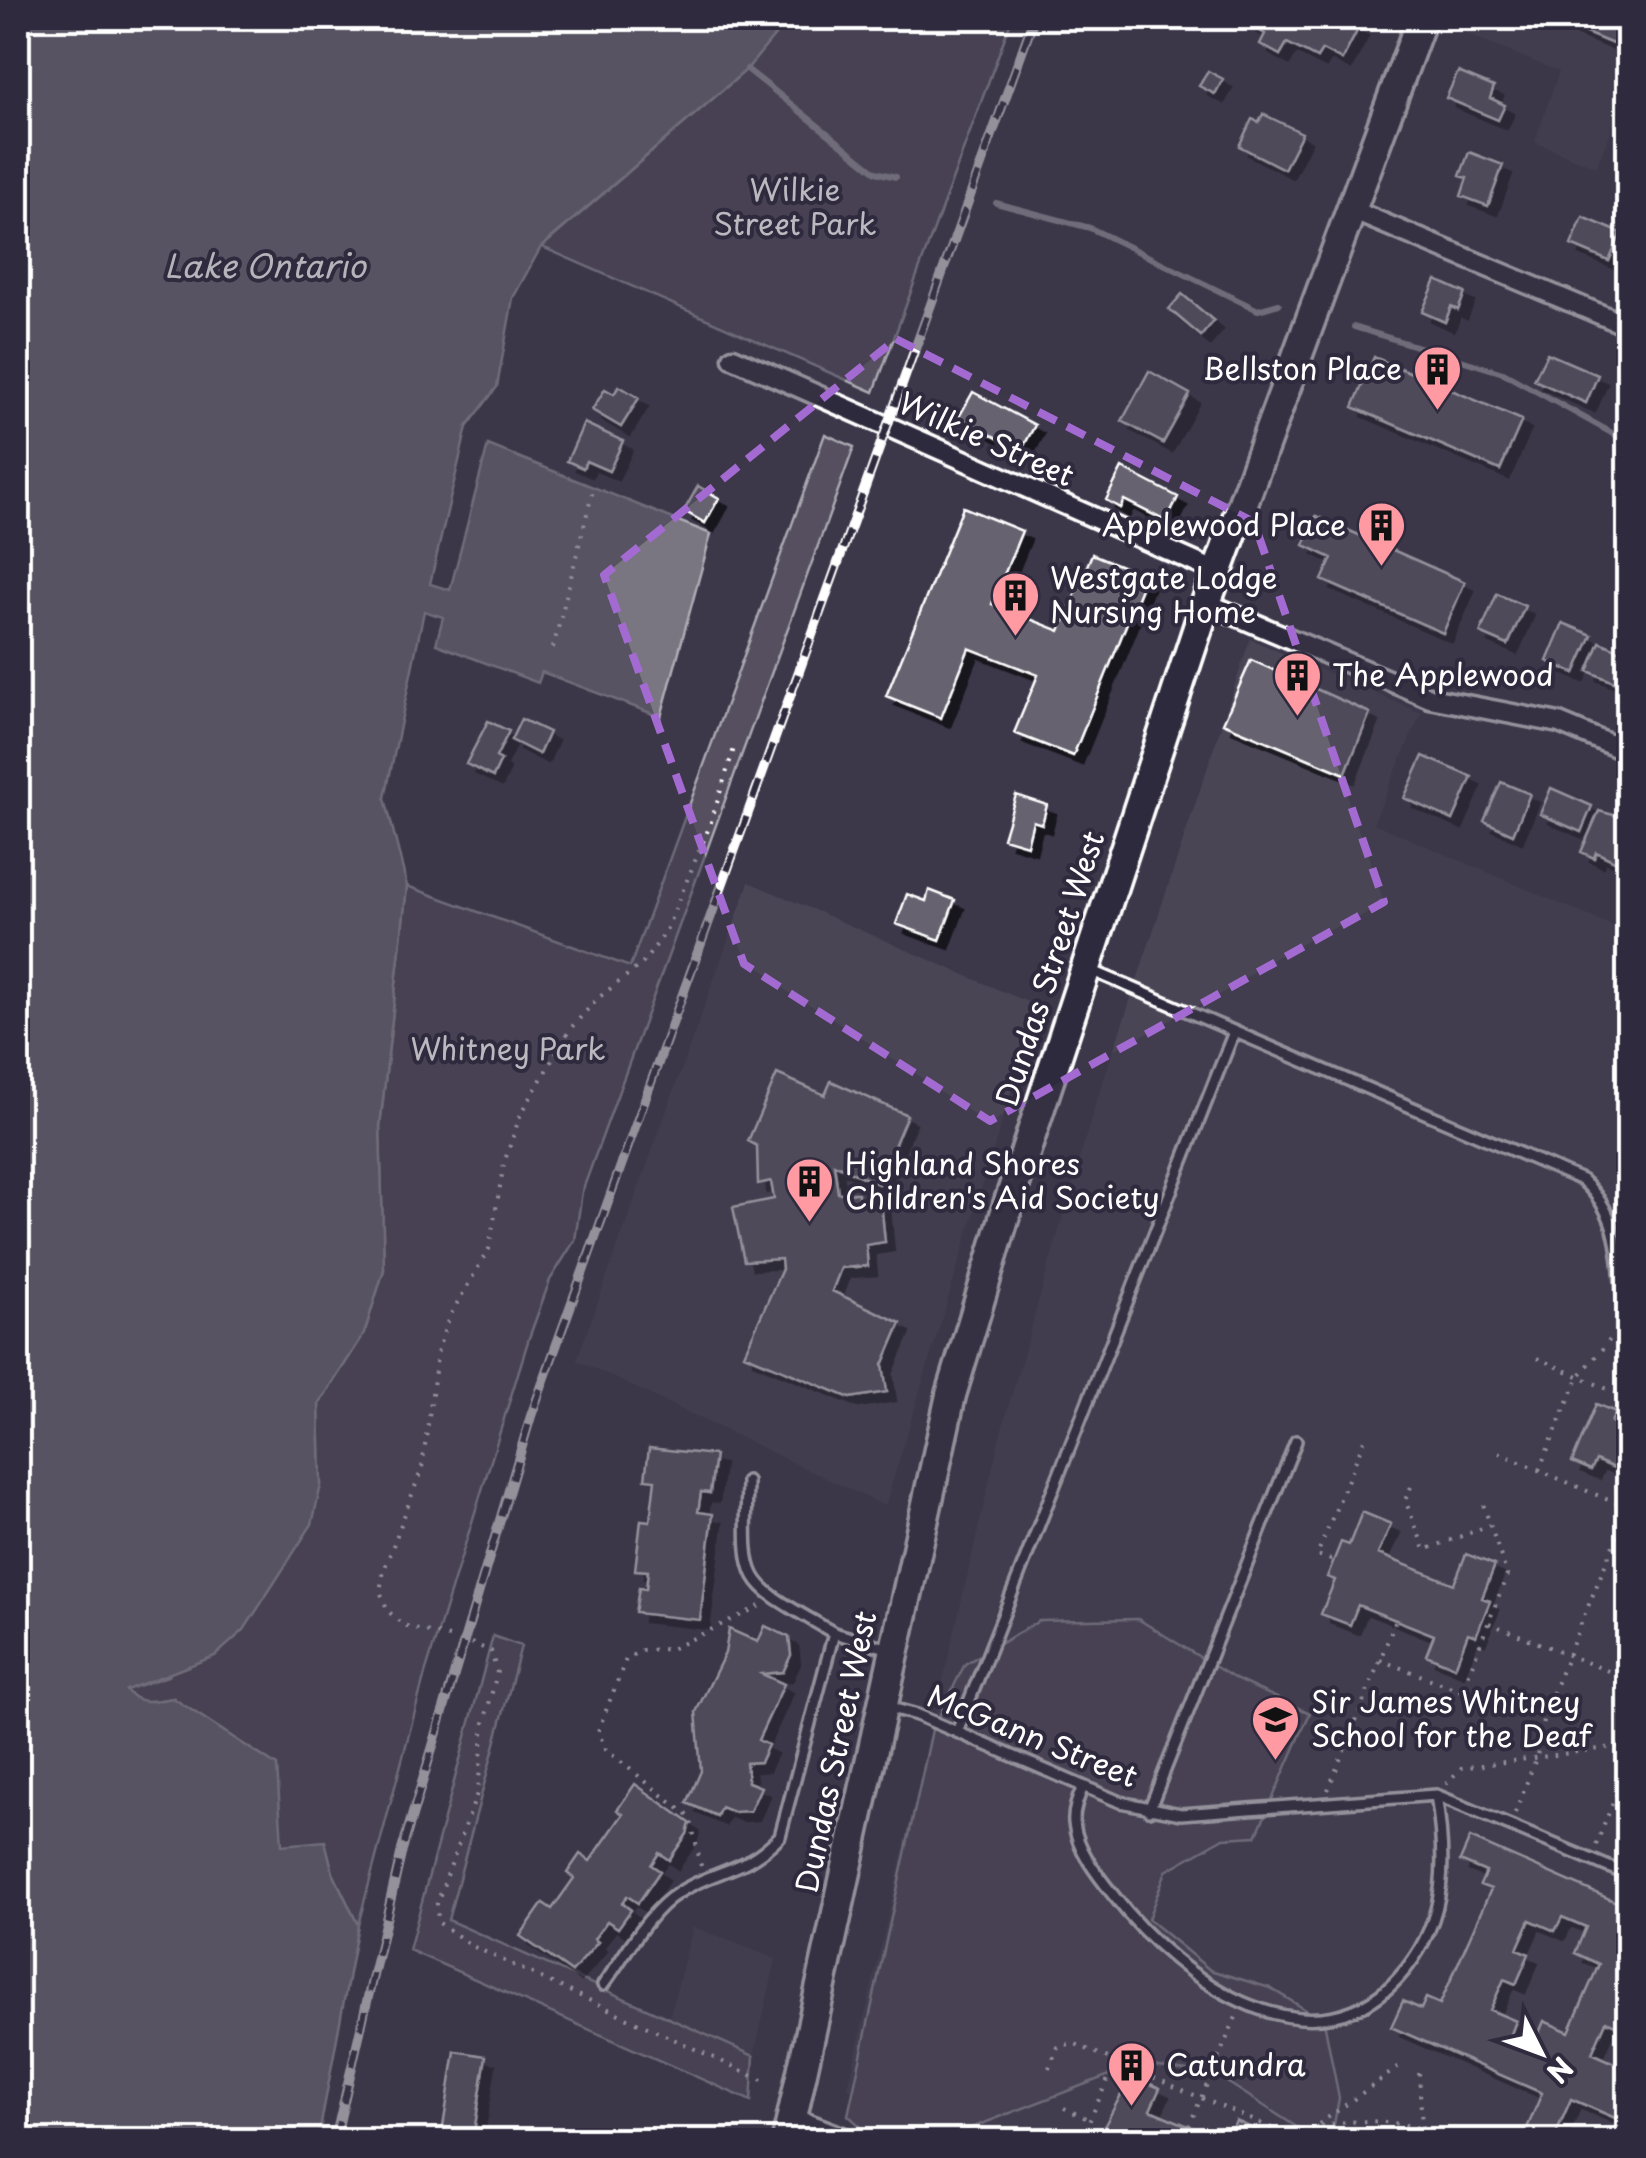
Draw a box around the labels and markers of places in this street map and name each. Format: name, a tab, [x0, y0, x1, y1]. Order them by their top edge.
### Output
building icon: Bellston Place	[1411, 344, 1463, 412]
place label: Bellston Place	[1202, 345, 1402, 390]
building icon: Applewood Place	[1355, 500, 1407, 568]
place label: Applewood Place	[1102, 501, 1346, 546]
place label: Westgate Lodge Nursing Home	[1050, 554, 1277, 633]
building icon: Westgate Lodge Nursing Home	[989, 570, 1041, 638]
building icon: The Applewood	[1271, 650, 1323, 718]
place label: The Applewood	[1332, 651, 1554, 696]
place label: Highland Shores Children's Aid Society	[845, 1140, 1160, 1219]
building icon: Highland Shores Children's Aid Society	[784, 1156, 836, 1224]
place label: Sir James Whitney School for the Deaf	[1311, 1678, 1593, 1757]
school or university icon: Sir James Whitney School for the Deaf	[1250, 1694, 1302, 1762]
building icon: Catundra	[1105, 2040, 1157, 2108]
place label: Catundra	[1166, 2041, 1306, 2086]

